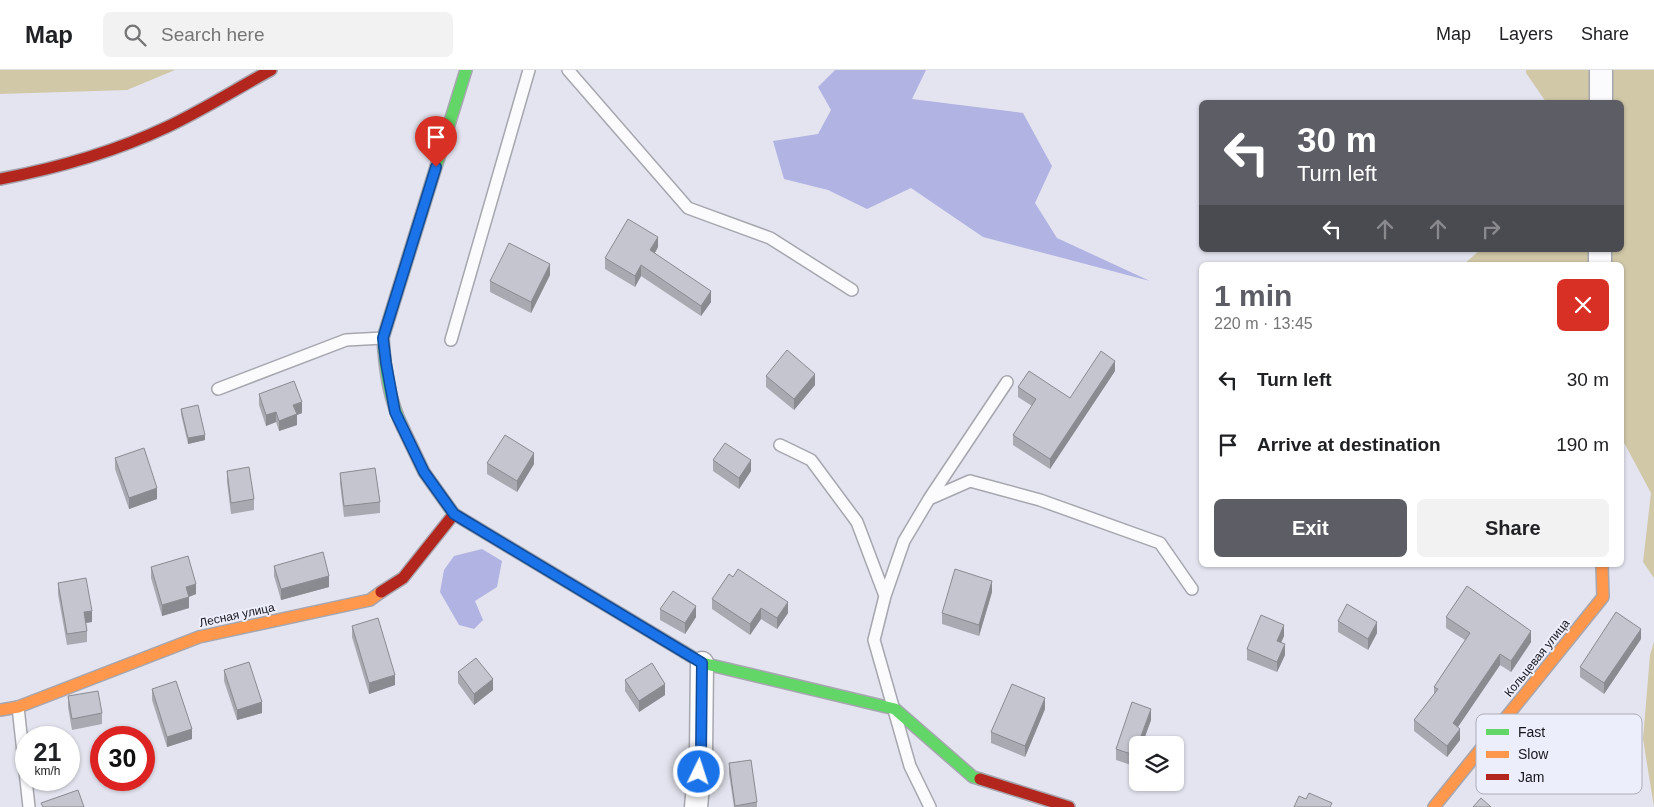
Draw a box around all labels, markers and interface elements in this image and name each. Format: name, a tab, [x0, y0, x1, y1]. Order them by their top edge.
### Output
search box	[103, 12, 453, 57]
text: Map	[25, 21, 73, 48]
icon: search	[121, 21, 149, 49]
text: Search here	[161, 24, 265, 45]
text: Map	[1436, 24, 1471, 44]
text: Layers	[1499, 24, 1553, 44]
text: Share	[1581, 24, 1629, 44]
pin	[415, 116, 457, 167]
icon: left	[1214, 120, 1279, 185]
text: 30 m	[1297, 120, 1377, 159]
icon: arrive	[422, 123, 450, 151]
text: Turn left	[1297, 161, 1377, 186]
icon: left	[1318, 215, 1346, 243]
icon: ahead	[1371, 215, 1399, 243]
icon: ahead	[1424, 215, 1452, 243]
icon: right	[1477, 215, 1505, 243]
text: 1 min	[1214, 279, 1292, 312]
button: close	[1557, 279, 1609, 331]
text: 220 m · 13:45	[1214, 315, 1313, 332]
icon: left	[1214, 366, 1242, 394]
text: Turn left	[1257, 369, 1332, 390]
text: 30 m	[1567, 369, 1609, 390]
icon: arrive	[1214, 431, 1242, 459]
text: Arrive at destination	[1257, 434, 1441, 455]
text: 190 m	[1556, 434, 1609, 455]
button: Exit	[1214, 499, 1407, 557]
button: Share	[1417, 499, 1609, 557]
street label: Лесная улица	[198, 600, 276, 630]
street label: Кольцевая улица	[1501, 616, 1573, 700]
legend	[1476, 714, 1642, 794]
text: Fast	[1518, 724, 1545, 740]
speed limit sign: 30	[90, 726, 155, 791]
map controls	[1129, 736, 1184, 791]
button: layers	[1129, 736, 1184, 791]
text: 21	[34, 738, 61, 766]
position arrow	[672, 745, 724, 797]
text: Slow	[1518, 746, 1549, 762]
text: km/h	[34, 764, 61, 778]
text: Jam	[1518, 769, 1544, 785]

